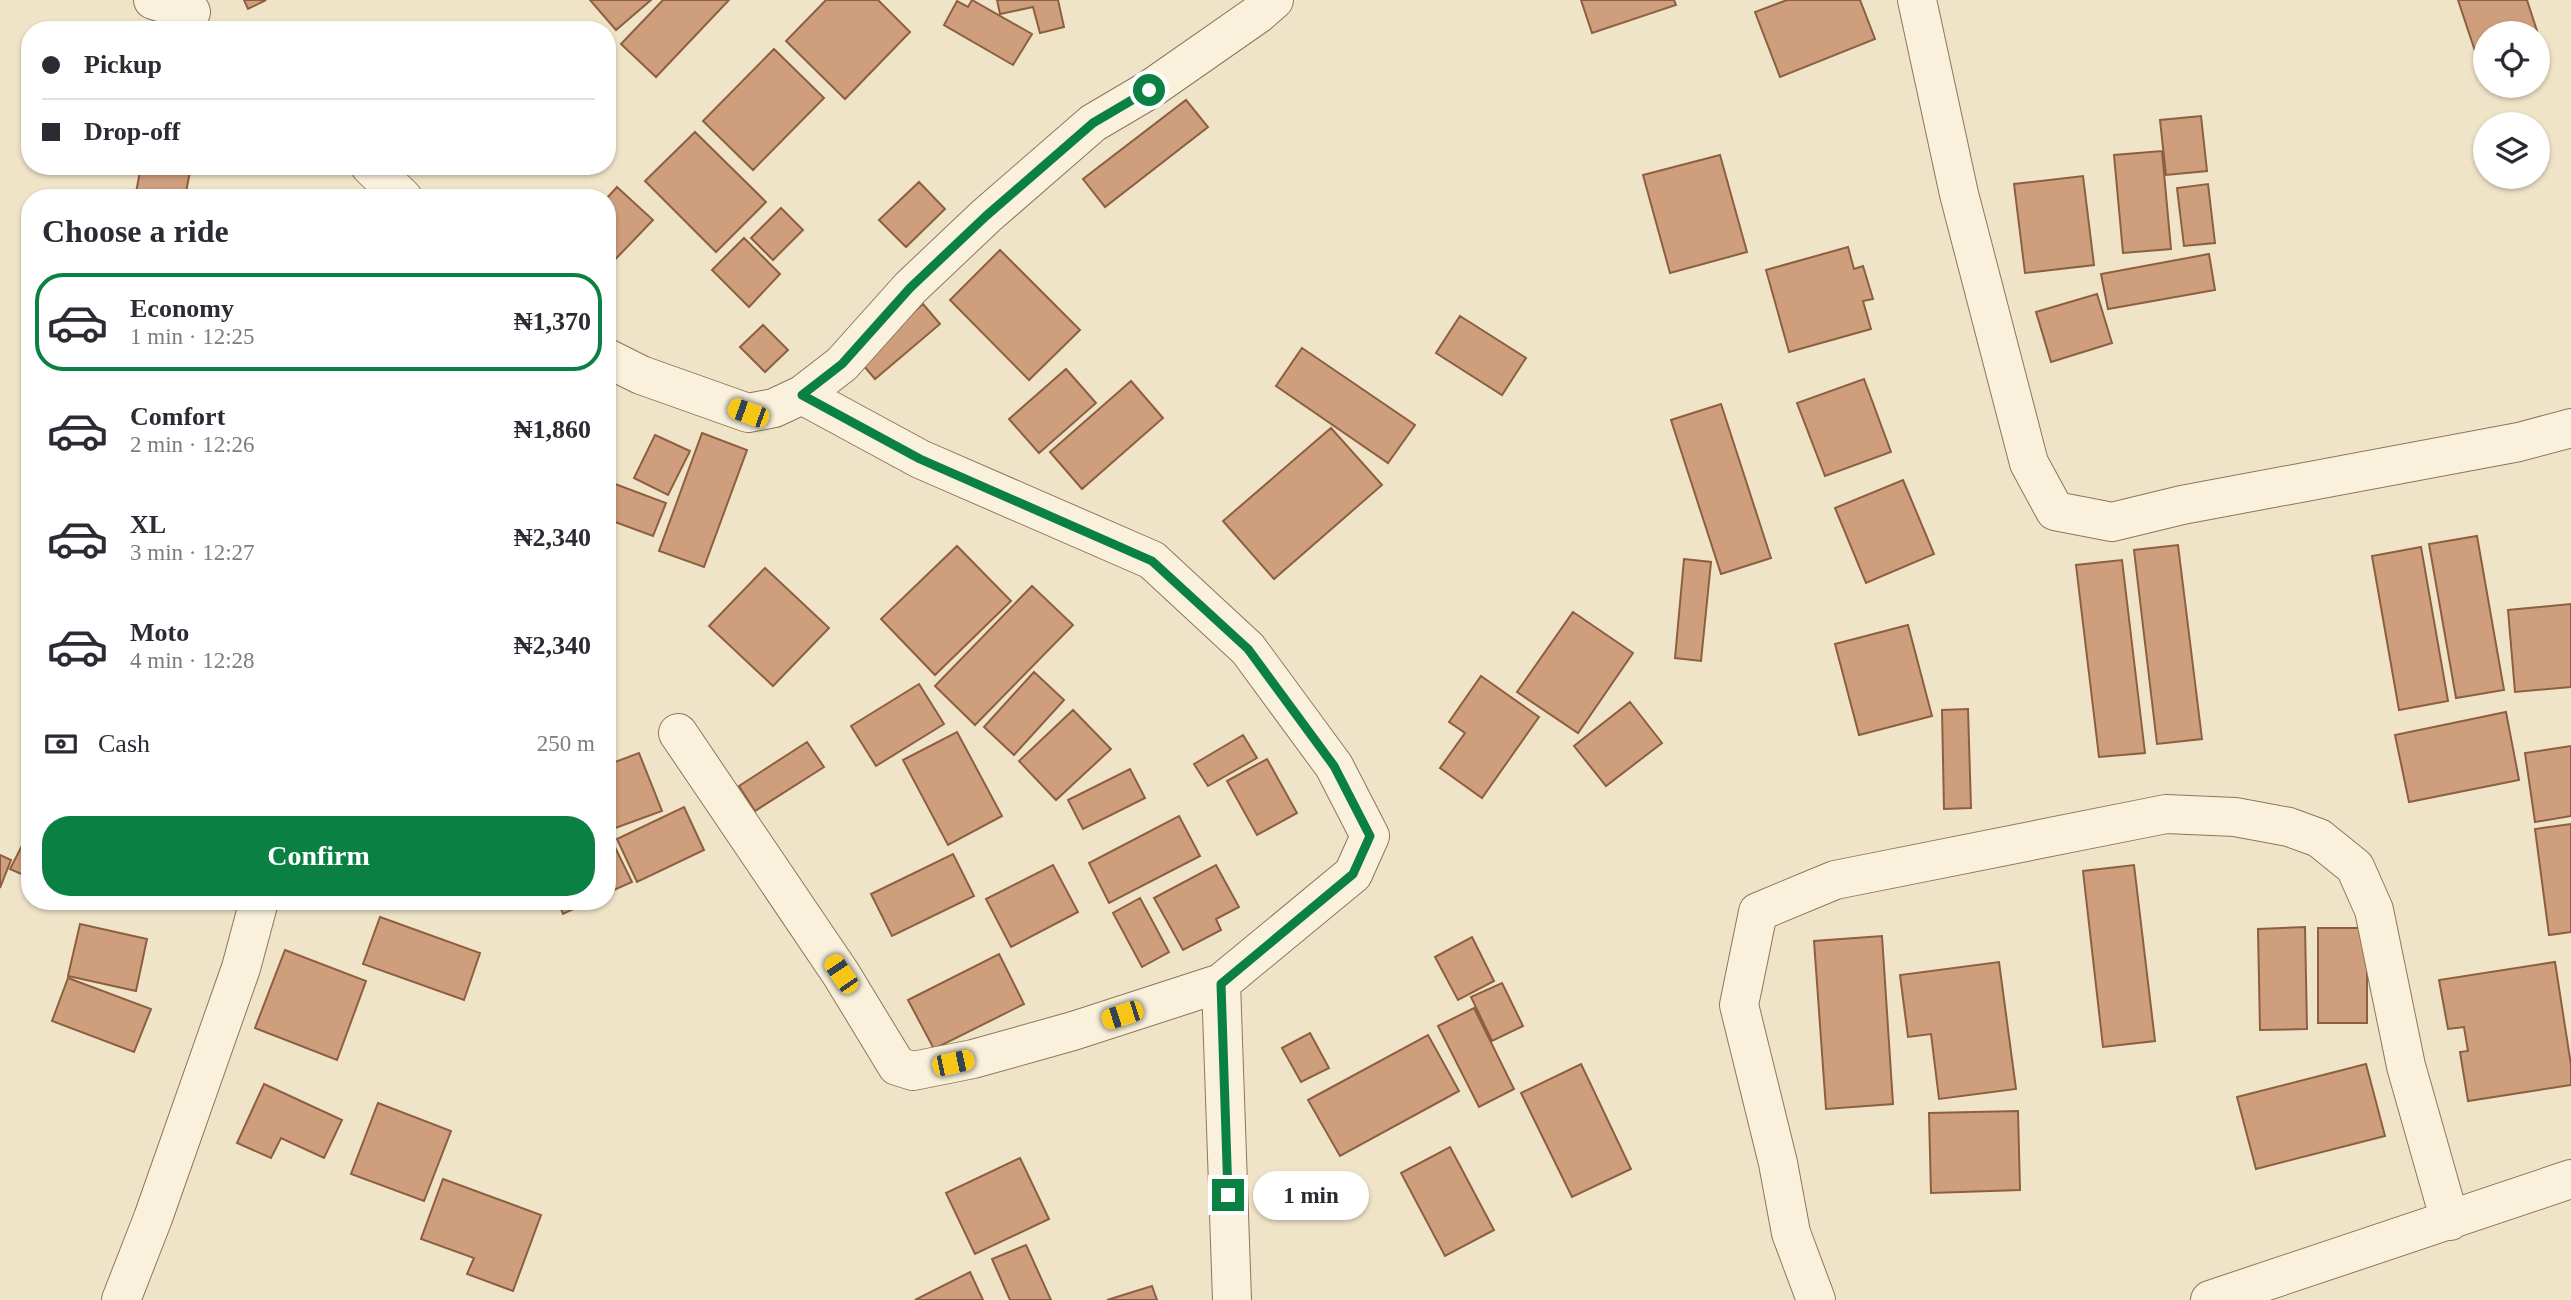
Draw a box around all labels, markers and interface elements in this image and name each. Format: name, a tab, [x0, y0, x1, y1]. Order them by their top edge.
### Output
map controls	[2473, 21, 2550, 189]
button: locate	[2473, 21, 2550, 98]
text: Pickup	[84, 50, 162, 79]
route start	[1133, 74, 1165, 106]
button: layers	[2473, 112, 2550, 189]
text: Drop-off	[84, 117, 180, 146]
text: Choose a ride	[42, 213, 229, 249]
icon: car	[46, 291, 109, 354]
text: Economy	[130, 294, 234, 323]
text: ₦1,370	[514, 307, 591, 336]
text: 1 min · 12:25	[130, 324, 255, 349]
car	[725, 396, 772, 430]
icon: car	[46, 399, 109, 462]
text: Comfort	[130, 402, 225, 431]
text: ₦1,860	[514, 415, 591, 444]
text: 2 min · 12:26	[130, 432, 255, 457]
icon: car	[46, 507, 109, 570]
text: XL	[130, 510, 166, 539]
text: ₦2,340	[514, 523, 591, 552]
text: 3 min · 12:27	[130, 540, 255, 565]
icon: car	[46, 615, 109, 678]
text: Moto	[130, 618, 189, 647]
text: ₦2,340	[514, 631, 591, 660]
text: 4 min · 12:28	[130, 648, 255, 673]
icon: cash	[42, 725, 80, 763]
text: Cash	[98, 729, 150, 758]
text: 250 m	[537, 731, 595, 756]
button: Confirm	[42, 816, 595, 896]
car	[821, 951, 862, 997]
car	[1099, 999, 1146, 1031]
car	[931, 1048, 976, 1078]
callout: 1 min	[1252, 1170, 1368, 1220]
route end	[1212, 1179, 1244, 1211]
text: 1 min	[1283, 1183, 1339, 1208]

